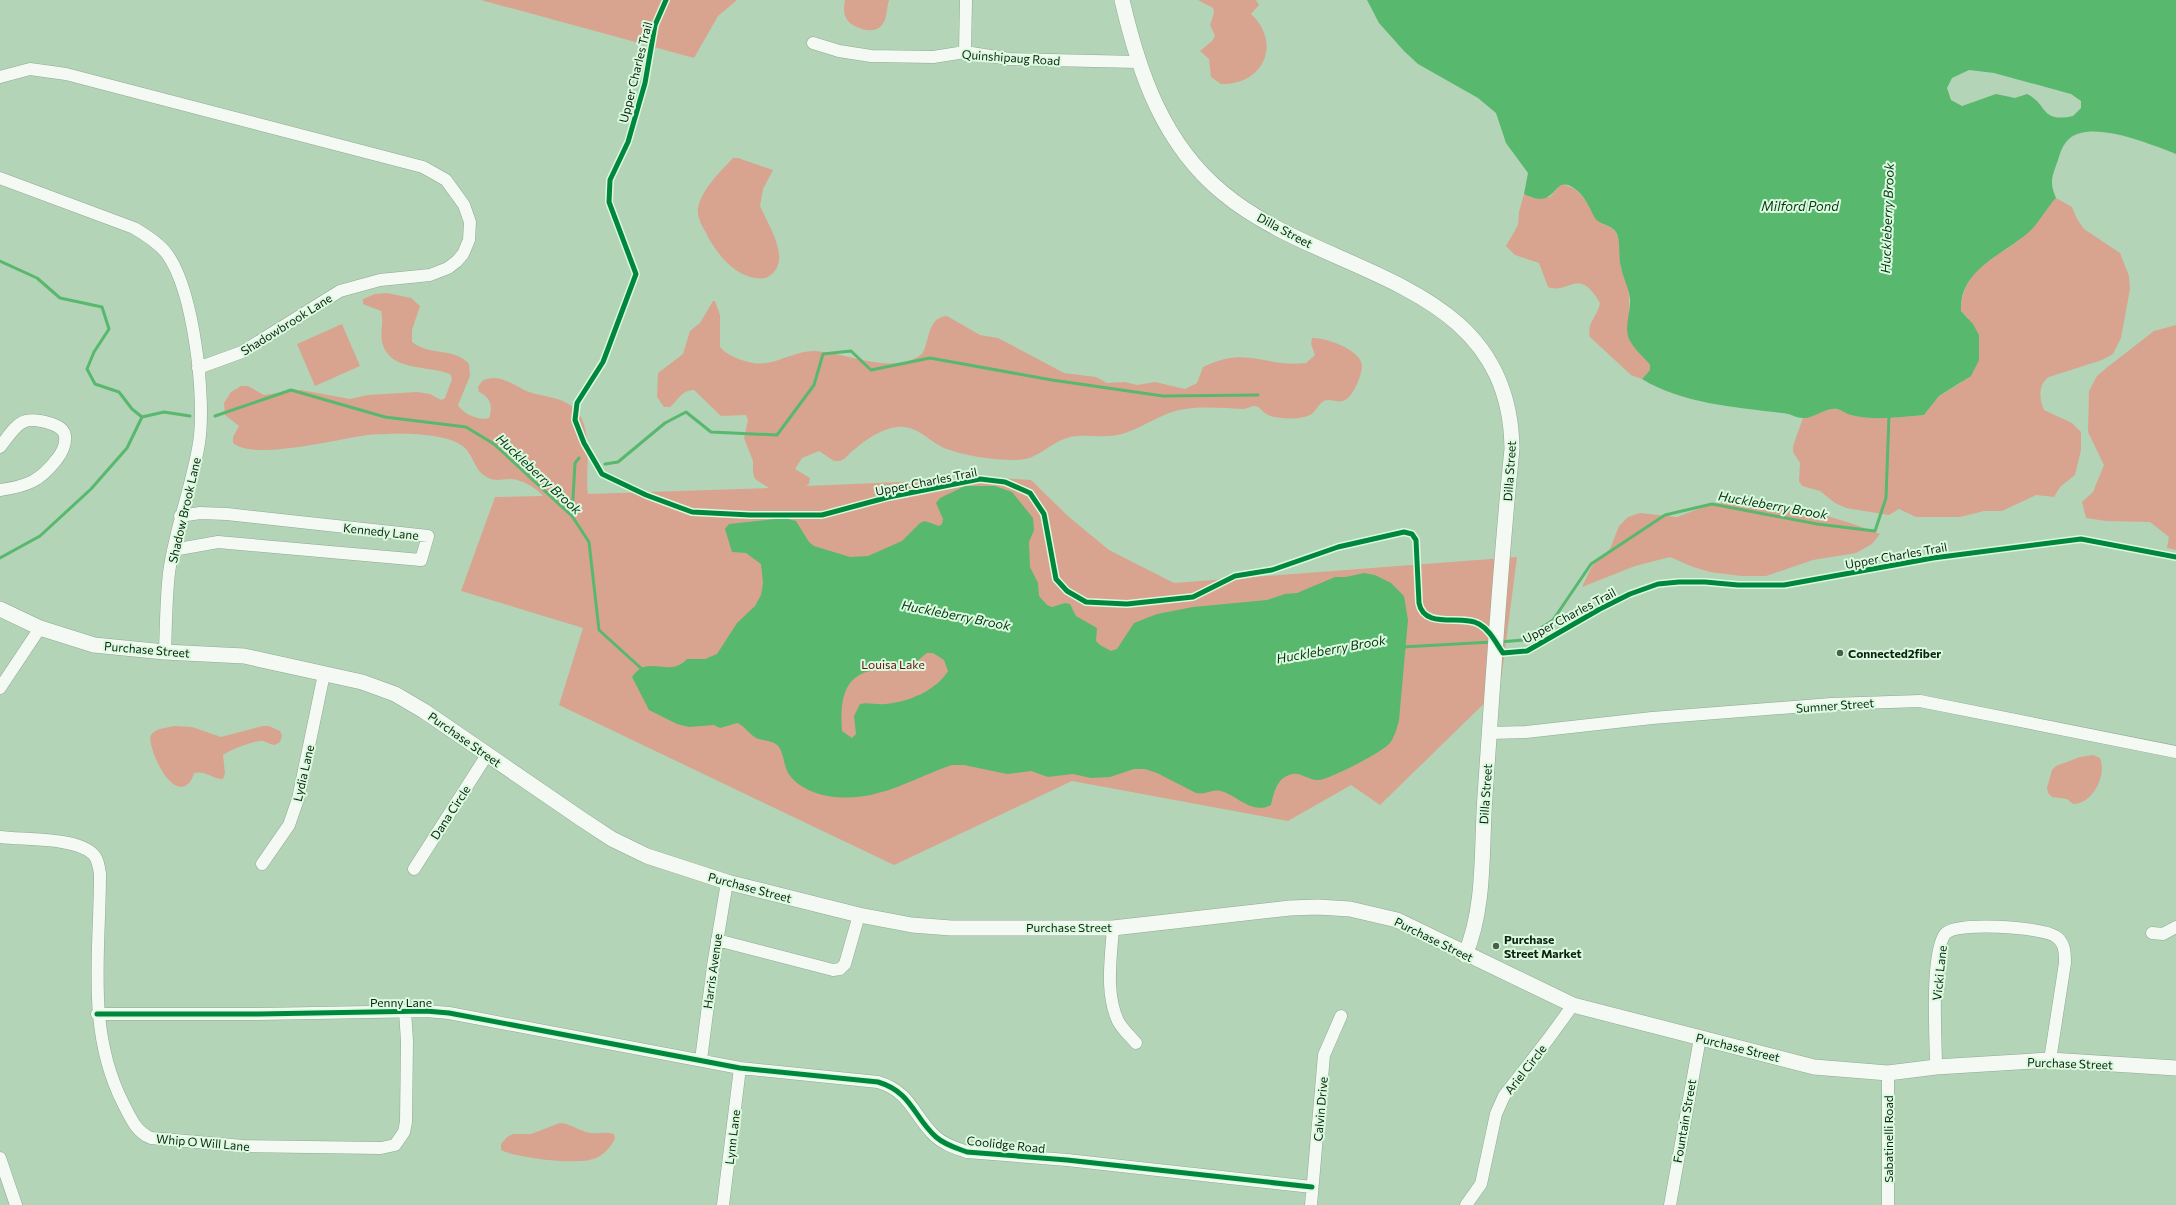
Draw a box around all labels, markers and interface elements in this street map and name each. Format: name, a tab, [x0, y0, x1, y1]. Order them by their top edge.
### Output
street label: Upper Charles Trail	[616, 20, 654, 124]
street label: Quinshipaug Road	[961, 47, 1061, 67]
water label: Huckleberry Brook	[1877, 161, 1897, 274]
water label: Milford Pond	[1761, 198, 1839, 214]
street label: Dilla Street	[1255, 210, 1315, 250]
street label: Shadowbrook Lane	[238, 290, 334, 358]
water label: Huckleberry Brook	[493, 430, 586, 518]
street label: Dilla Street	[1500, 440, 1518, 502]
street label: Shadow Brook Lane	[165, 456, 203, 564]
street label: Upper Charles Trail	[874, 464, 978, 498]
water label: Huckleberry Brook	[1717, 488, 1830, 523]
street label: Kennedy Lane	[343, 520, 419, 542]
street label: Upper Charles Trail	[1844, 539, 1948, 571]
street label: Upper Charles Trail	[1520, 585, 1618, 645]
water label: Huckleberry Brook	[900, 597, 1013, 634]
water label: Huckleberry Brook	[1275, 631, 1388, 666]
street label: Purchase Street	[104, 638, 190, 660]
place label: Connected2fiber	[1848, 646, 1941, 660]
marker: Connected2fiber	[1835, 648, 1845, 658]
park label: Louisa Lake	[861, 657, 925, 671]
street label: Sumner Street	[1795, 695, 1875, 715]
street label: Purchase Street	[426, 709, 504, 769]
street label: Lydia Lane	[290, 743, 316, 803]
street label: Dilla Street	[1476, 763, 1494, 825]
street label: Dana Circle	[427, 782, 473, 842]
street label: Purchase Street	[707, 869, 793, 905]
street label: Purchase Street	[1392, 914, 1476, 964]
street label: Purchase Street	[1026, 920, 1112, 934]
place label: Purchase Street Market	[1504, 932, 1582, 960]
street label: Harris Avenue	[700, 933, 724, 1009]
marker: Purchase Street Market	[1491, 941, 1501, 951]
street label: Vicki Lane	[1929, 945, 1949, 1001]
street label: Penny Lane	[370, 995, 432, 1009]
street label: Purchase Street	[1695, 1030, 1781, 1064]
street label: Ariel Circle	[1501, 1041, 1549, 1097]
street label: Purchase Street	[2027, 1055, 2113, 1071]
street label: Calvin Drive	[1310, 1076, 1330, 1142]
street label: Fountain Street	[1670, 1078, 1698, 1164]
street label: Sabatinelli Road	[1881, 1095, 1895, 1183]
street label: Lynn Lane	[722, 1109, 742, 1165]
street label: Whip O Will Lane	[156, 1131, 250, 1153]
street label: Coolidge Road	[966, 1133, 1046, 1155]

